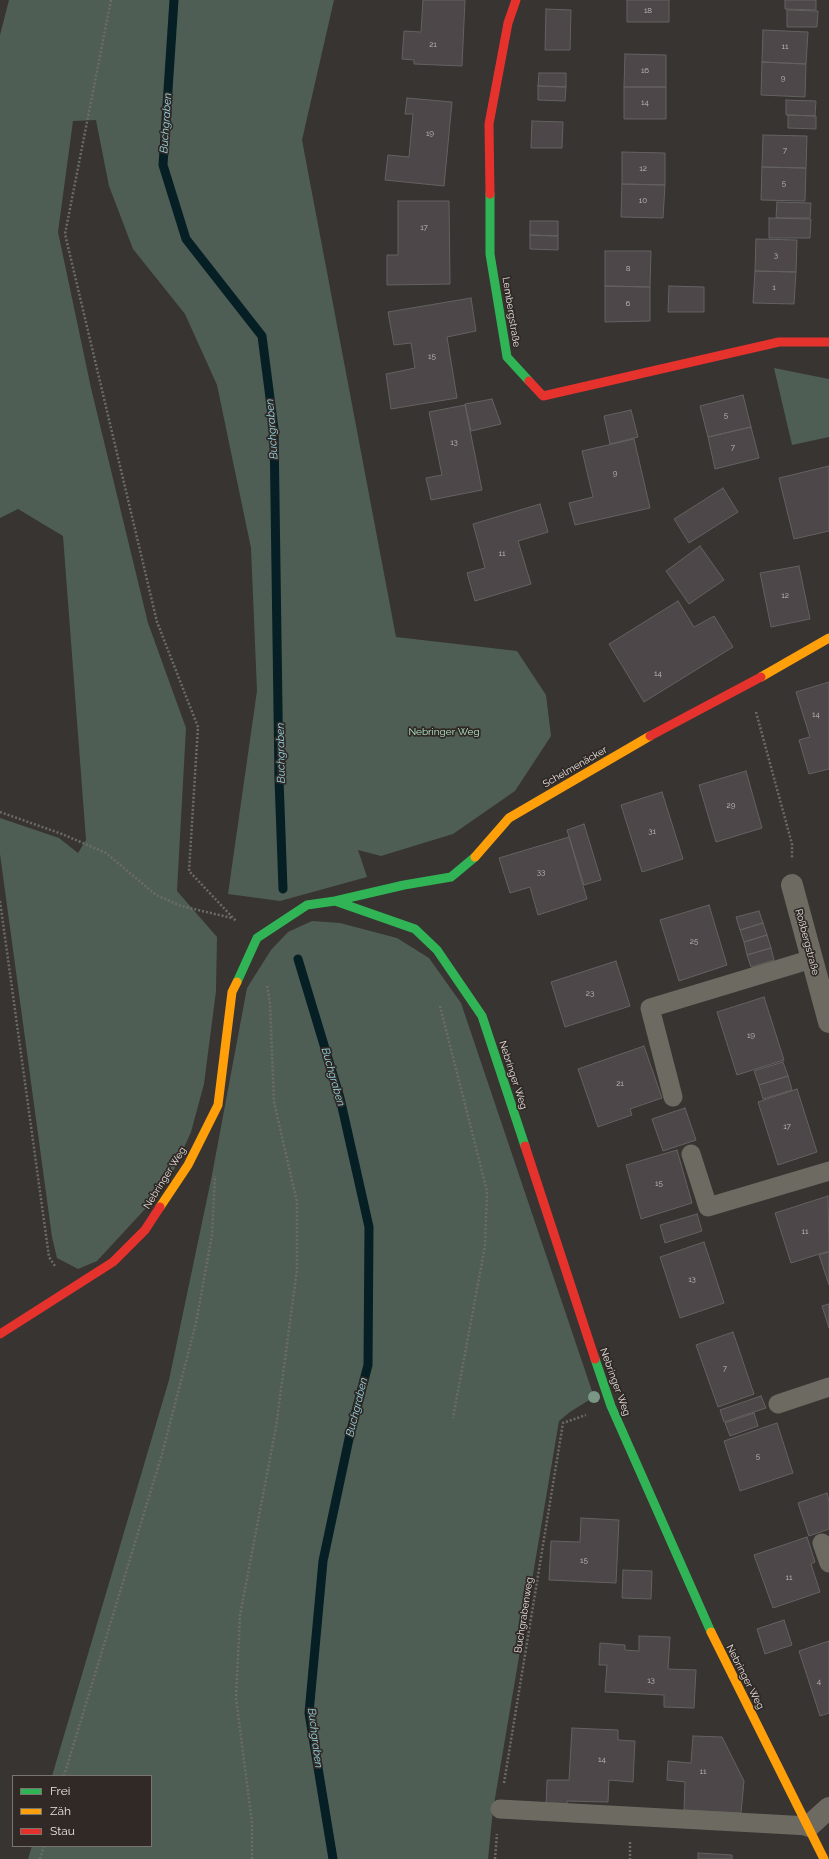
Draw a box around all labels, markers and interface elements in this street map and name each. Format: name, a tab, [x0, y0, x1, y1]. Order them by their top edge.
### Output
house number: 18	[644, 6, 652, 16]
house number: 21	[429, 40, 437, 50]
house number: 11	[782, 42, 788, 52]
house number: 16	[641, 66, 649, 76]
house number: 9	[781, 74, 785, 84]
water label: Buchgraben	[157, 92, 175, 154]
house number: 14	[641, 98, 649, 108]
house number: 19	[426, 129, 434, 139]
house number: 7	[783, 146, 787, 156]
house number: 12	[639, 164, 647, 174]
house number: 5	[782, 179, 786, 189]
house number: 10	[639, 196, 647, 206]
house number: 17	[420, 223, 428, 233]
house number: 3	[774, 251, 778, 261]
house number: 8	[626, 264, 630, 274]
street label: Lembergstraße	[500, 276, 522, 348]
house number: 1	[772, 283, 776, 293]
house number: 6	[626, 299, 630, 309]
house number: 15	[428, 352, 436, 362]
water label: Buchgraben	[263, 398, 281, 460]
house number: 5	[724, 411, 728, 421]
house number: 13	[450, 438, 458, 448]
house number: 7	[731, 443, 735, 453]
house number: 9	[613, 469, 617, 479]
house number: 11	[499, 549, 505, 559]
house number: 12	[781, 591, 789, 601]
house number: 14	[654, 669, 662, 679]
house number: 14	[812, 710, 820, 720]
water label: Buchgraben	[274, 723, 288, 783]
park label: Nebringer Weg	[408, 726, 480, 738]
street label: Schelmenäcker	[541, 744, 609, 790]
house number: 29	[727, 801, 735, 811]
house number: 31	[648, 827, 656, 837]
house number: 33	[537, 868, 545, 878]
street label: Roßbergstraße	[792, 908, 822, 976]
house number: 25	[690, 937, 698, 947]
house number: 23	[586, 989, 594, 999]
house number: 19	[747, 1031, 755, 1041]
street label: Nebringer Weg	[496, 1039, 530, 1111]
water label: Buchgraben	[318, 1046, 348, 1108]
house number: 21	[616, 1079, 624, 1089]
house number: 17	[783, 1122, 791, 1132]
street label: Nebringer Weg	[141, 1145, 189, 1211]
house number: 15	[655, 1179, 663, 1189]
house number: 11	[802, 1227, 808, 1237]
house number: 13	[688, 1275, 696, 1285]
street label: Nebringer Weg	[597, 1347, 633, 1417]
house number: 7	[723, 1364, 727, 1374]
water label: Buchgraben	[343, 1376, 371, 1438]
house number: 5	[756, 1452, 760, 1462]
house number: 15	[580, 1556, 588, 1566]
house number: 11	[786, 1573, 792, 1583]
street label: Buchgrabenweg	[512, 1576, 536, 1654]
street label: Nebringer Weg	[724, 1643, 766, 1711]
house number: 13	[647, 1676, 655, 1686]
house number: 4	[817, 1677, 821, 1687]
water label: Buchgraben	[305, 1707, 325, 1769]
house number: 14	[598, 1755, 606, 1765]
house number: 11	[700, 1767, 706, 1777]
legend	[12, 1775, 152, 1847]
text: Frei	[50, 1784, 70, 1798]
text: Zäh	[50, 1804, 71, 1818]
text: Stau	[50, 1824, 75, 1838]

